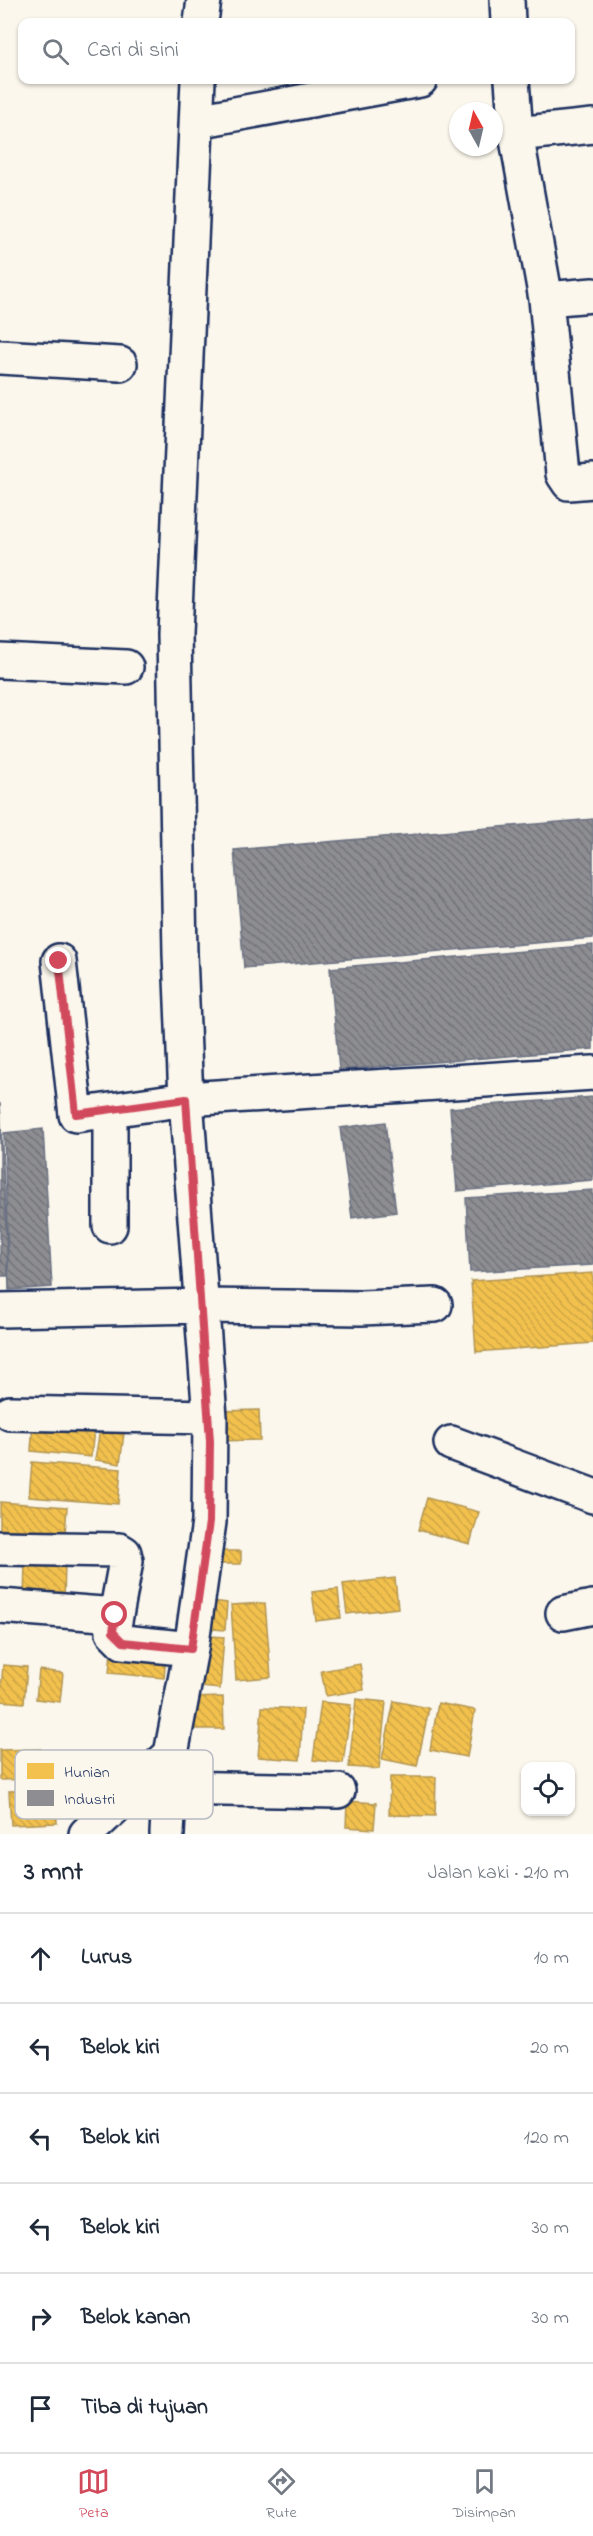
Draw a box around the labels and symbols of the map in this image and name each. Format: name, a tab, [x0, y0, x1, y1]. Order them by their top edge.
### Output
north arrow	[449, 102, 503, 156]
route end	[45, 947, 71, 973]
route start	[101, 1601, 127, 1627]
legend	[15, 1750, 213, 1819]
text: Hunian	[64, 1761, 110, 1785]
text: Industri	[64, 1788, 115, 1812]

